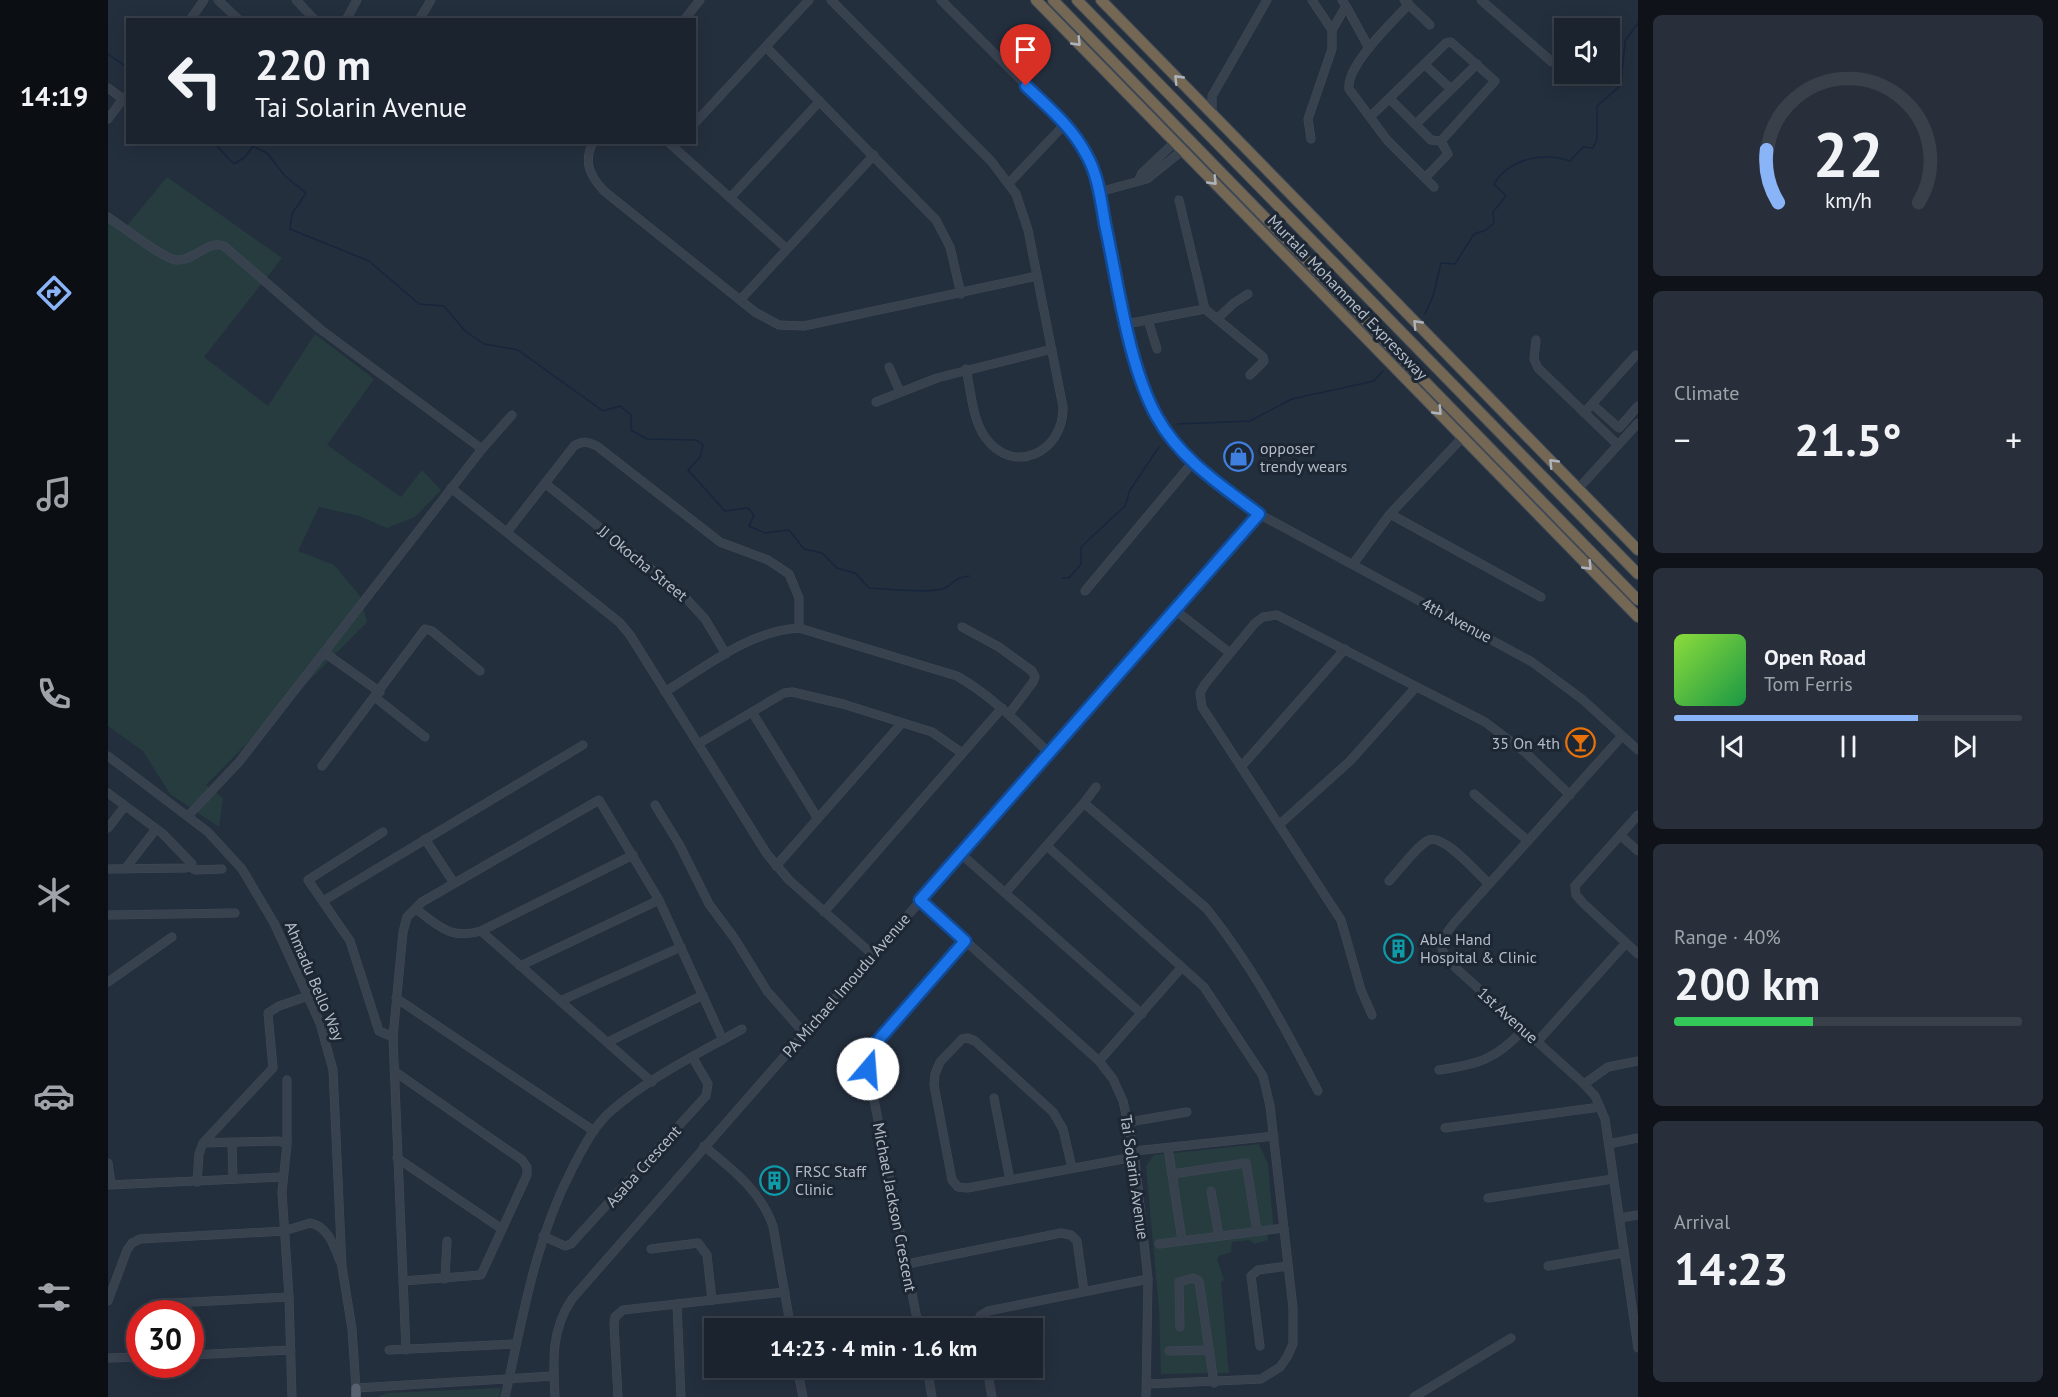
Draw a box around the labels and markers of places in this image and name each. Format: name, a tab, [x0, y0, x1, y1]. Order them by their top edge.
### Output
pin	[1000, 24, 1051, 86]
place label: opposer trendy wears	[1260, 438, 1348, 476]
shop icon: opposer trendy wears	[1223, 441, 1255, 473]
bar icon: 35 On 4th	[1565, 727, 1597, 759]
place label: 35 On 4th	[1491, 733, 1560, 753]
place label: Able Hand Hospital & Clinic	[1420, 929, 1537, 967]
building icon: Able Hand Hospital & Clinic	[1383, 932, 1415, 964]
place label: FRSC Staff Clinic	[795, 1161, 867, 1199]
building icon: FRSC Staff Clinic	[758, 1164, 790, 1196]

